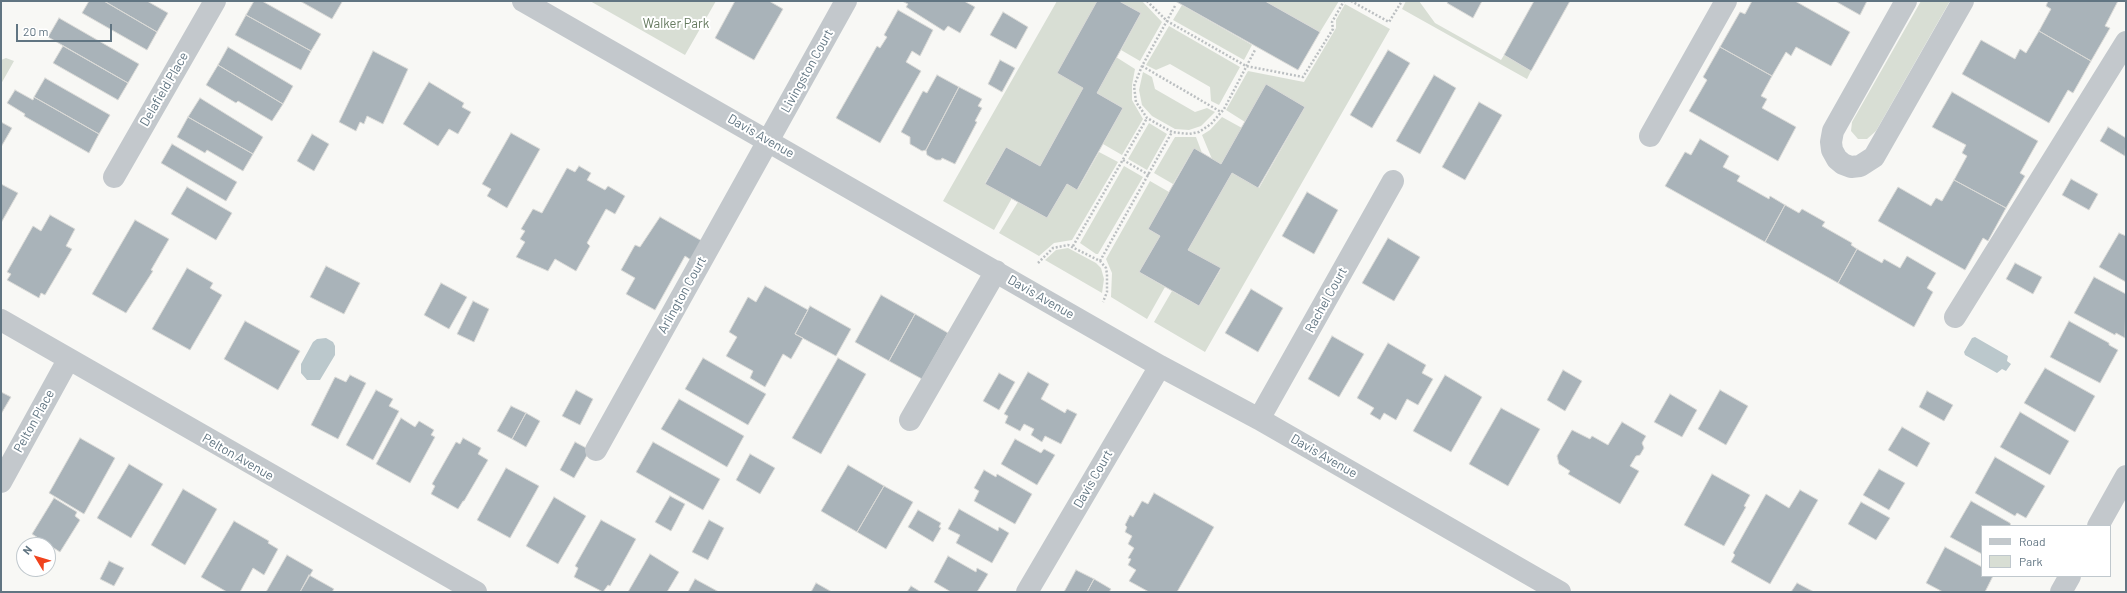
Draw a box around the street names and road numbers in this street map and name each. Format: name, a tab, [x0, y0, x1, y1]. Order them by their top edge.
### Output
street label: Livingston Court	[778, 27, 836, 115]
street label: Delafield Place	[136, 49, 192, 129]
street label: Davis Avenue	[725, 111, 797, 161]
street label: Arlington Court	[654, 254, 710, 336]
street label: Rachel Court	[1302, 265, 1350, 335]
street label: Davis Avenue	[1005, 272, 1077, 322]
street label: Pelton Place	[10, 387, 58, 455]
street label: Pelton Avenue	[199, 430, 277, 484]
street label: Davis Avenue	[1288, 431, 1360, 481]
street label: Davis Court	[1070, 447, 1116, 511]

